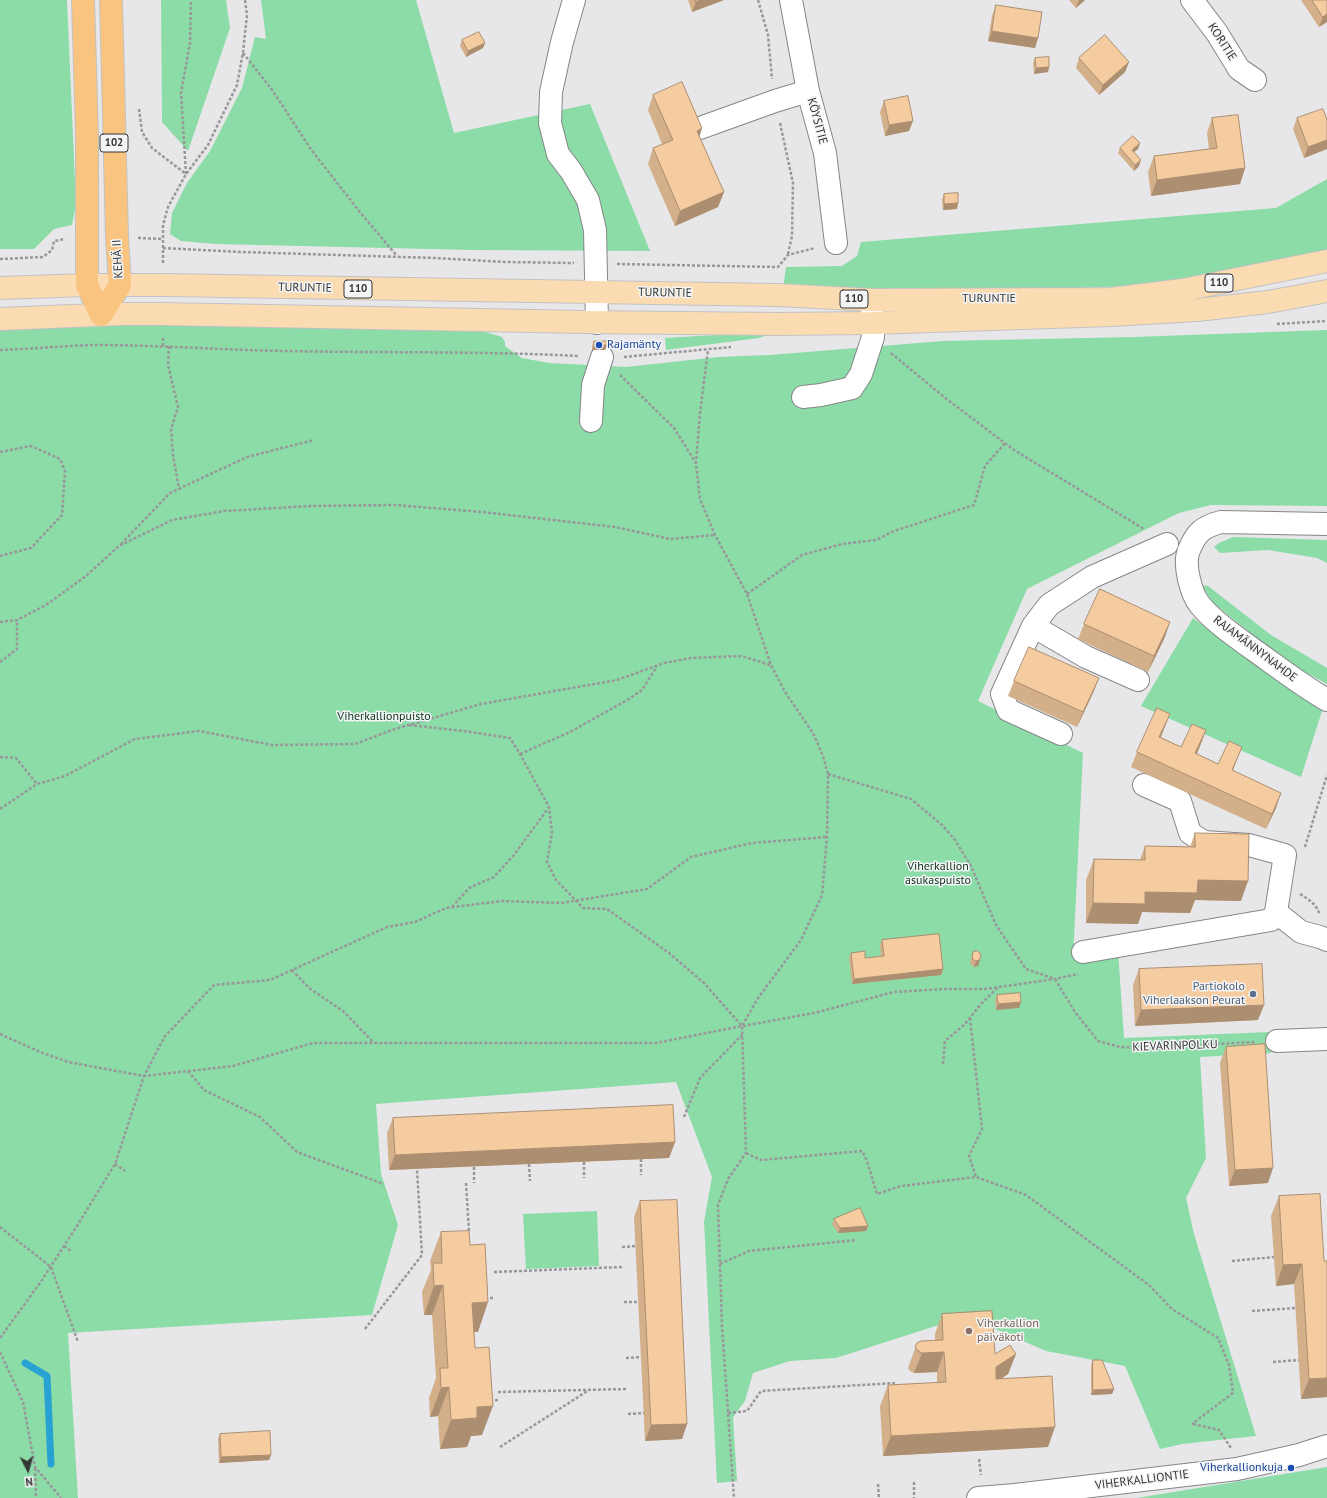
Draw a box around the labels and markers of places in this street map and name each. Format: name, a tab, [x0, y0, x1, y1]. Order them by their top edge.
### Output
place label: Rajamänty	[607, 338, 661, 352]
marker: Rajamänty	[594, 340, 604, 350]
place label: Partiokolo Viherlaakson Peurat	[1143, 980, 1245, 1008]
marker: Partiokolo Viherlaakson Peurat	[1248, 989, 1258, 999]
place label: Viherkallion päiväkoti	[977, 1317, 1039, 1345]
marker: Viherkallion päiväkoti	[964, 1326, 974, 1336]
place label: Viherkallionkuja	[1200, 1461, 1283, 1475]
marker: Viherkallionkuja	[1286, 1463, 1296, 1473]

